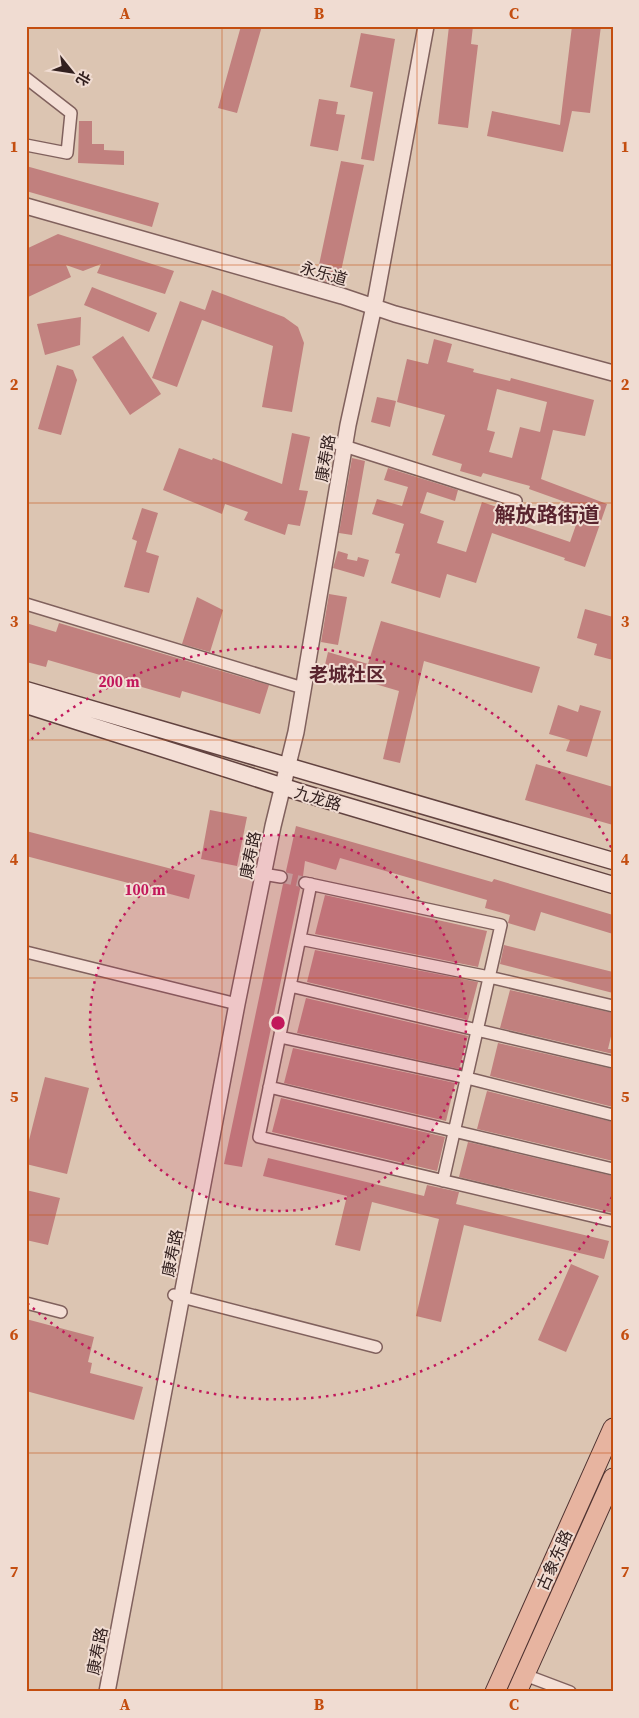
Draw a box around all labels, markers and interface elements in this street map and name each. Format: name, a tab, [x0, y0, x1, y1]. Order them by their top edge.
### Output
text: A	[120, 2, 131, 24]
text: B	[314, 2, 325, 24]
text: C	[509, 2, 519, 24]
north arrow	[48, 48, 98, 98]
text: 北	[71, 67, 95, 90]
text: 1	[10, 135, 18, 157]
text: 1	[621, 135, 629, 157]
street label: 永乐道	[298, 256, 350, 290]
text: 2	[10, 373, 19, 395]
text: 2	[621, 373, 630, 395]
street label: 康寿路	[310, 432, 340, 484]
district label: 解放路街道	[495, 500, 600, 529]
text: 3	[10, 610, 19, 632]
text: 3	[621, 610, 630, 632]
district label: 老城社区	[309, 661, 385, 687]
text: 200 m	[98, 671, 140, 692]
street label: 九龙路	[292, 780, 344, 816]
street label: 康寿路	[235, 829, 265, 881]
text: 4	[10, 848, 19, 870]
text: 4	[621, 848, 630, 870]
text: 100 m	[124, 879, 166, 900]
centre of rings	[269, 1014, 287, 1032]
text: 5	[10, 1085, 19, 1107]
text: 5	[621, 1085, 630, 1107]
street label: 康寿路	[157, 1227, 187, 1279]
text: 6	[10, 1323, 19, 1345]
text: 6	[621, 1323, 630, 1345]
street label: 古象东路	[531, 1526, 577, 1594]
text: 7	[10, 1560, 19, 1582]
text: 7	[621, 1560, 630, 1582]
street label: 康寿路	[82, 1625, 112, 1677]
text: A	[120, 1693, 131, 1715]
text: B	[314, 1693, 325, 1715]
text: C	[509, 1693, 519, 1715]

